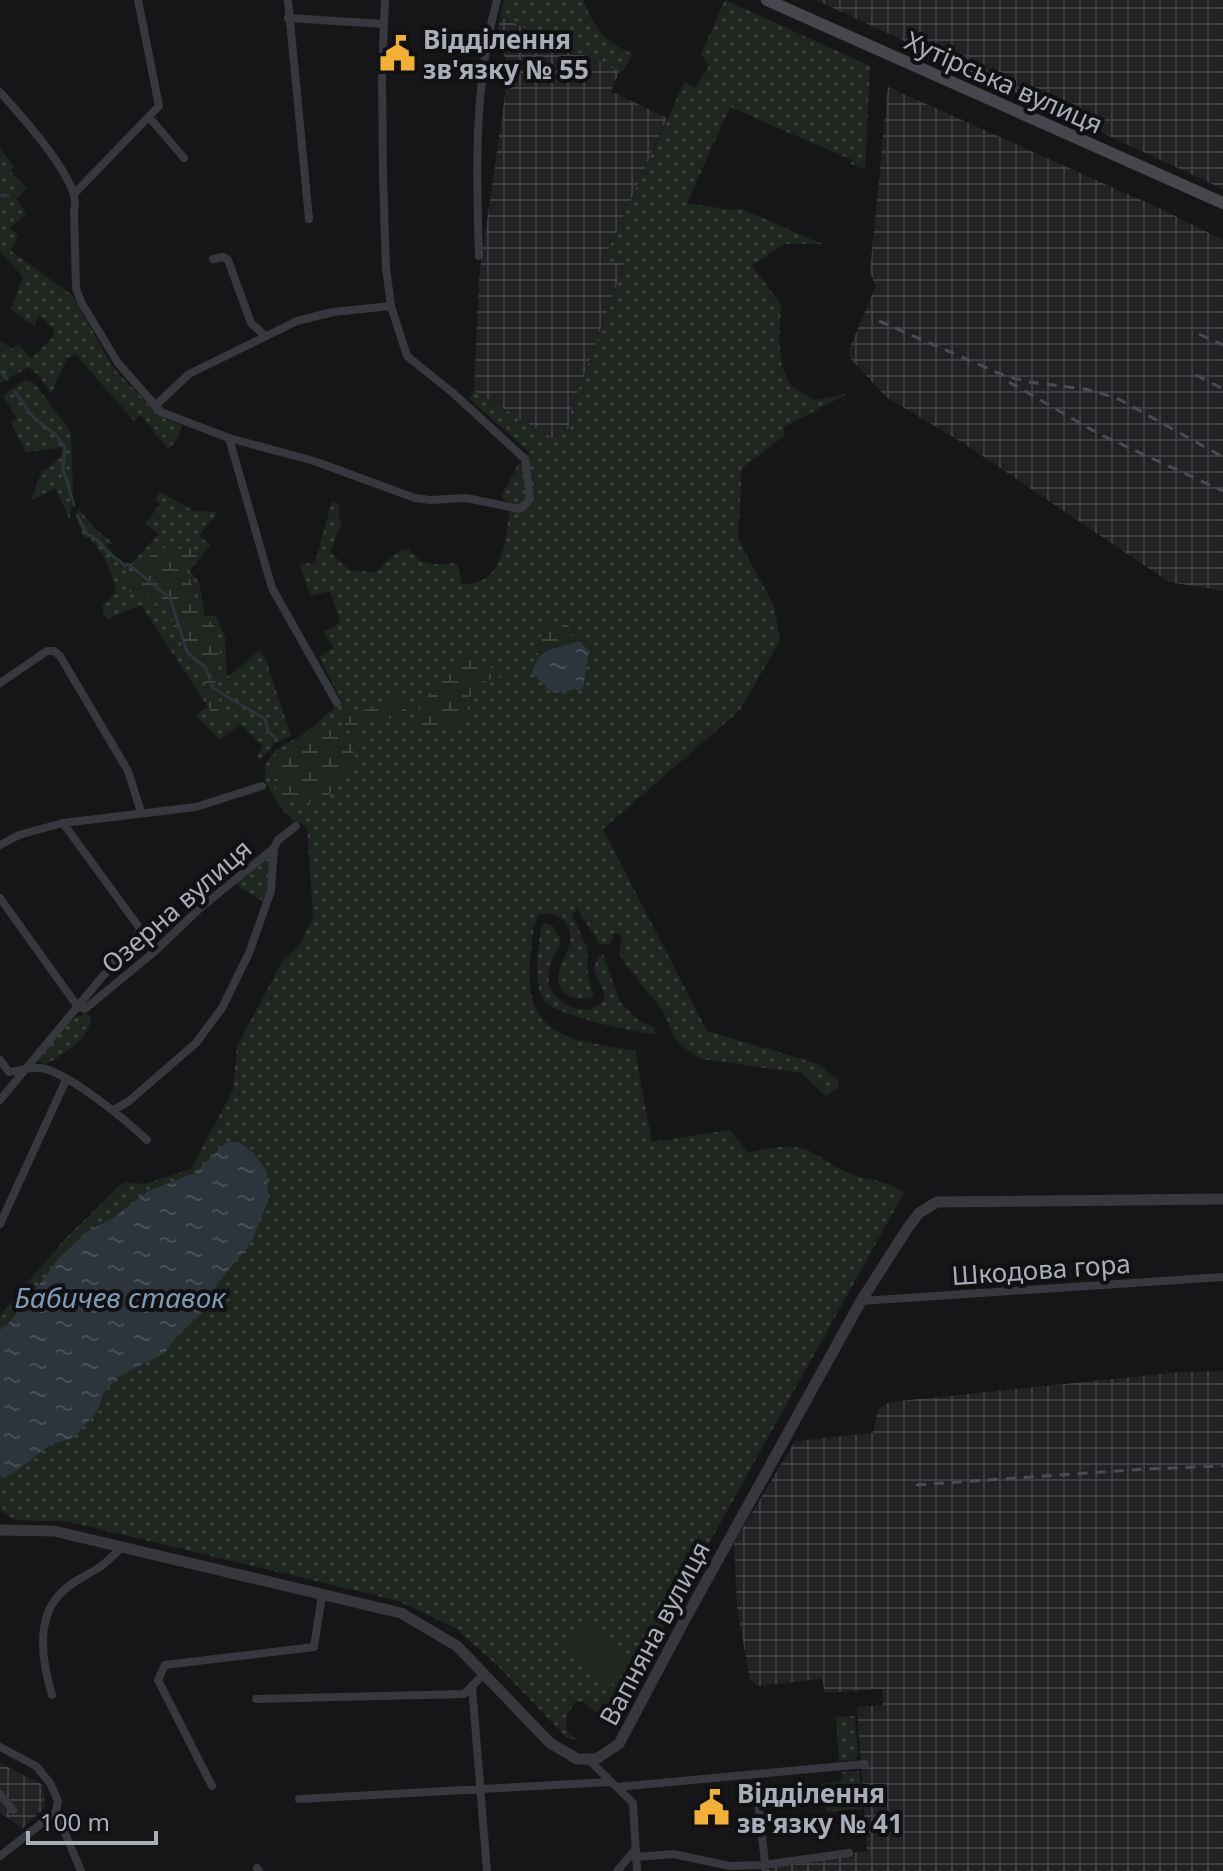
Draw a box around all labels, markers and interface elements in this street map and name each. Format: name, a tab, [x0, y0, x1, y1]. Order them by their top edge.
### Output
place label: Відділення зв'язку № 55	[423, 21, 589, 87]
street label: Хутірська вулиця	[899, 22, 1109, 142]
public building icon: Відділення зв'язку № 55	[378, 35, 416, 73]
street label: Озерна вулиця	[93, 831, 259, 981]
street label: Шкодова гора	[950, 1245, 1132, 1293]
water label: Бабичев ставок	[15, 1278, 227, 1316]
street label: Вапняна вулиця	[590, 1535, 718, 1731]
place label: Відділення зв'язку № 41	[737, 1775, 903, 1841]
public building icon: Відділення зв'язку № 41	[692, 1789, 730, 1827]
scale bar	[28, 1795, 156, 1845]
text: 100 m	[40, 1805, 110, 1838]

